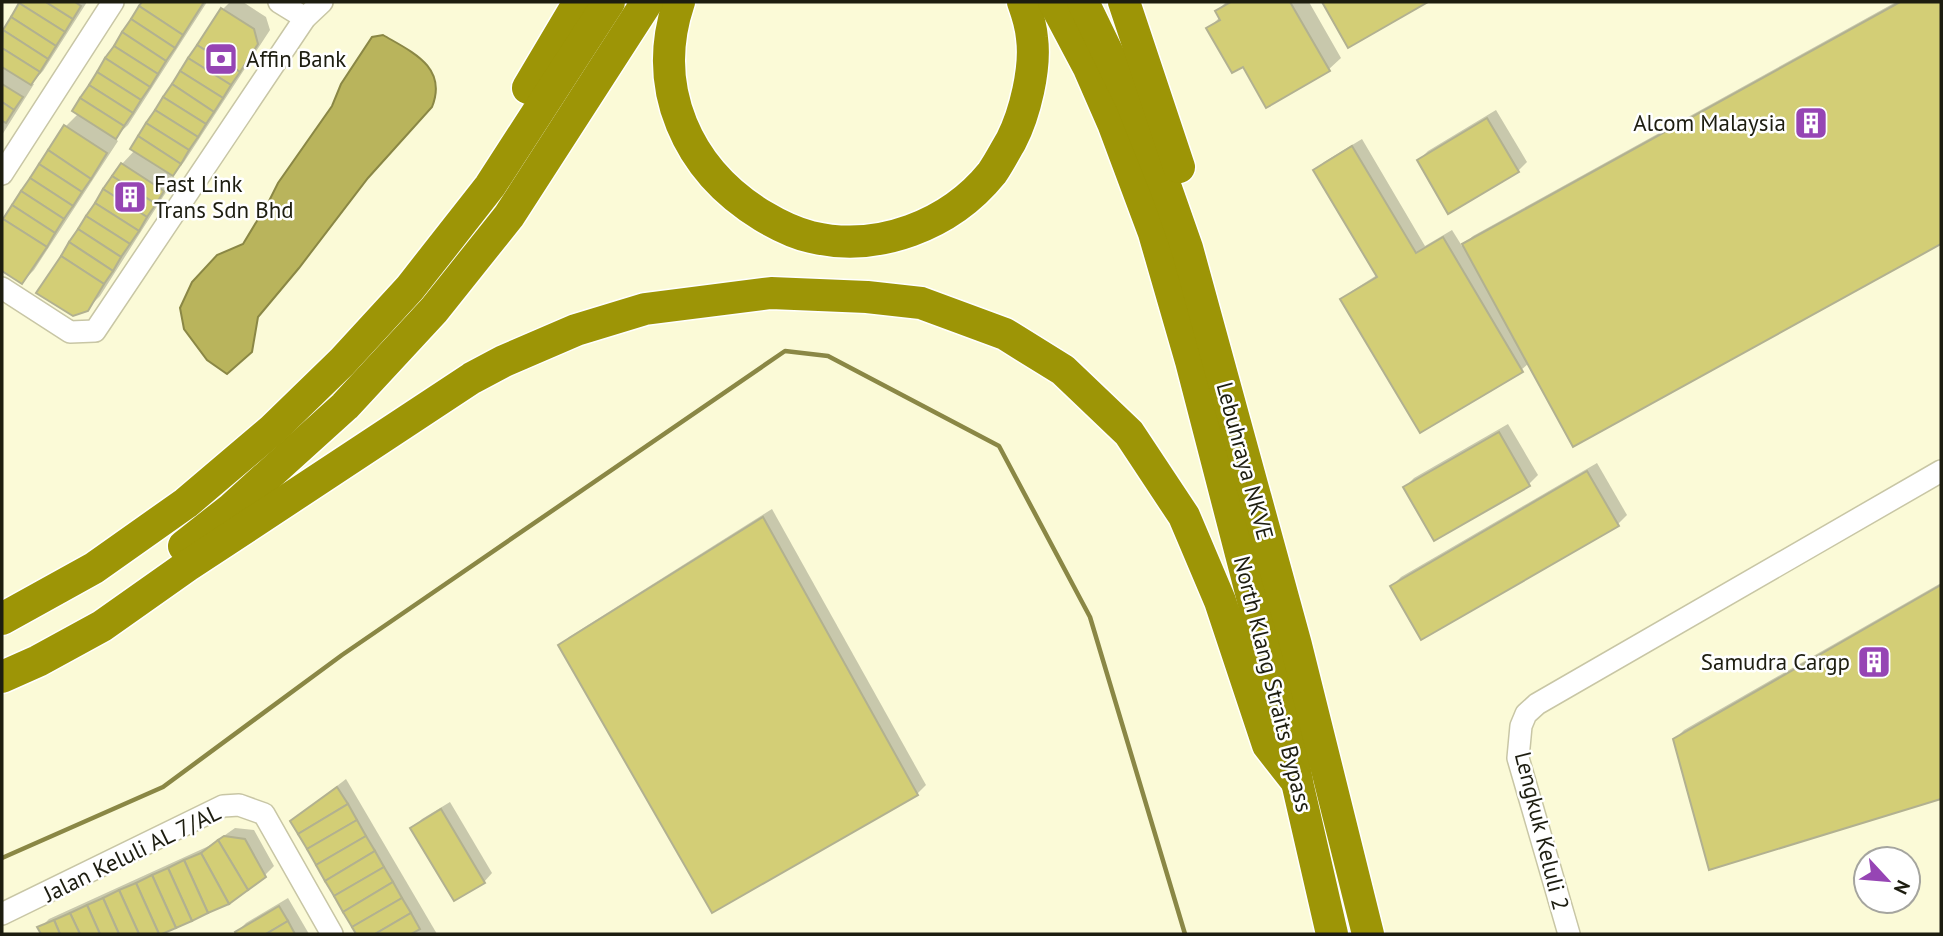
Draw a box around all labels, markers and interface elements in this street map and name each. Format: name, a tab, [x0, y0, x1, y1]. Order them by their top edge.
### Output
bank icon: Affin Bank	[202, 40, 240, 78]
place label: Affin Bank	[246, 44, 346, 73]
building icon: Alcom Malaysia	[1792, 104, 1830, 142]
place label: Alcom Malaysia	[1633, 108, 1786, 137]
place label: Fast Link Trans Sdn Bhd	[154, 169, 294, 224]
building icon: Fast Link Trans Sdn Bhd	[111, 178, 149, 216]
street label: Lebuhraya NKVE	[1211, 379, 1280, 543]
street label: North Klang Straits Bypass	[1228, 553, 1319, 815]
building icon: Samudra Cargp	[1855, 643, 1893, 681]
place label: Samudra Cargp	[1701, 647, 1850, 676]
street label: Lengkuk Keluli 2	[1509, 749, 1576, 913]
street label: Jalan Keluli AL 7/AL	[38, 797, 225, 908]
north arrow	[1852, 845, 1922, 915]
text: N	[1889, 877, 1916, 898]

